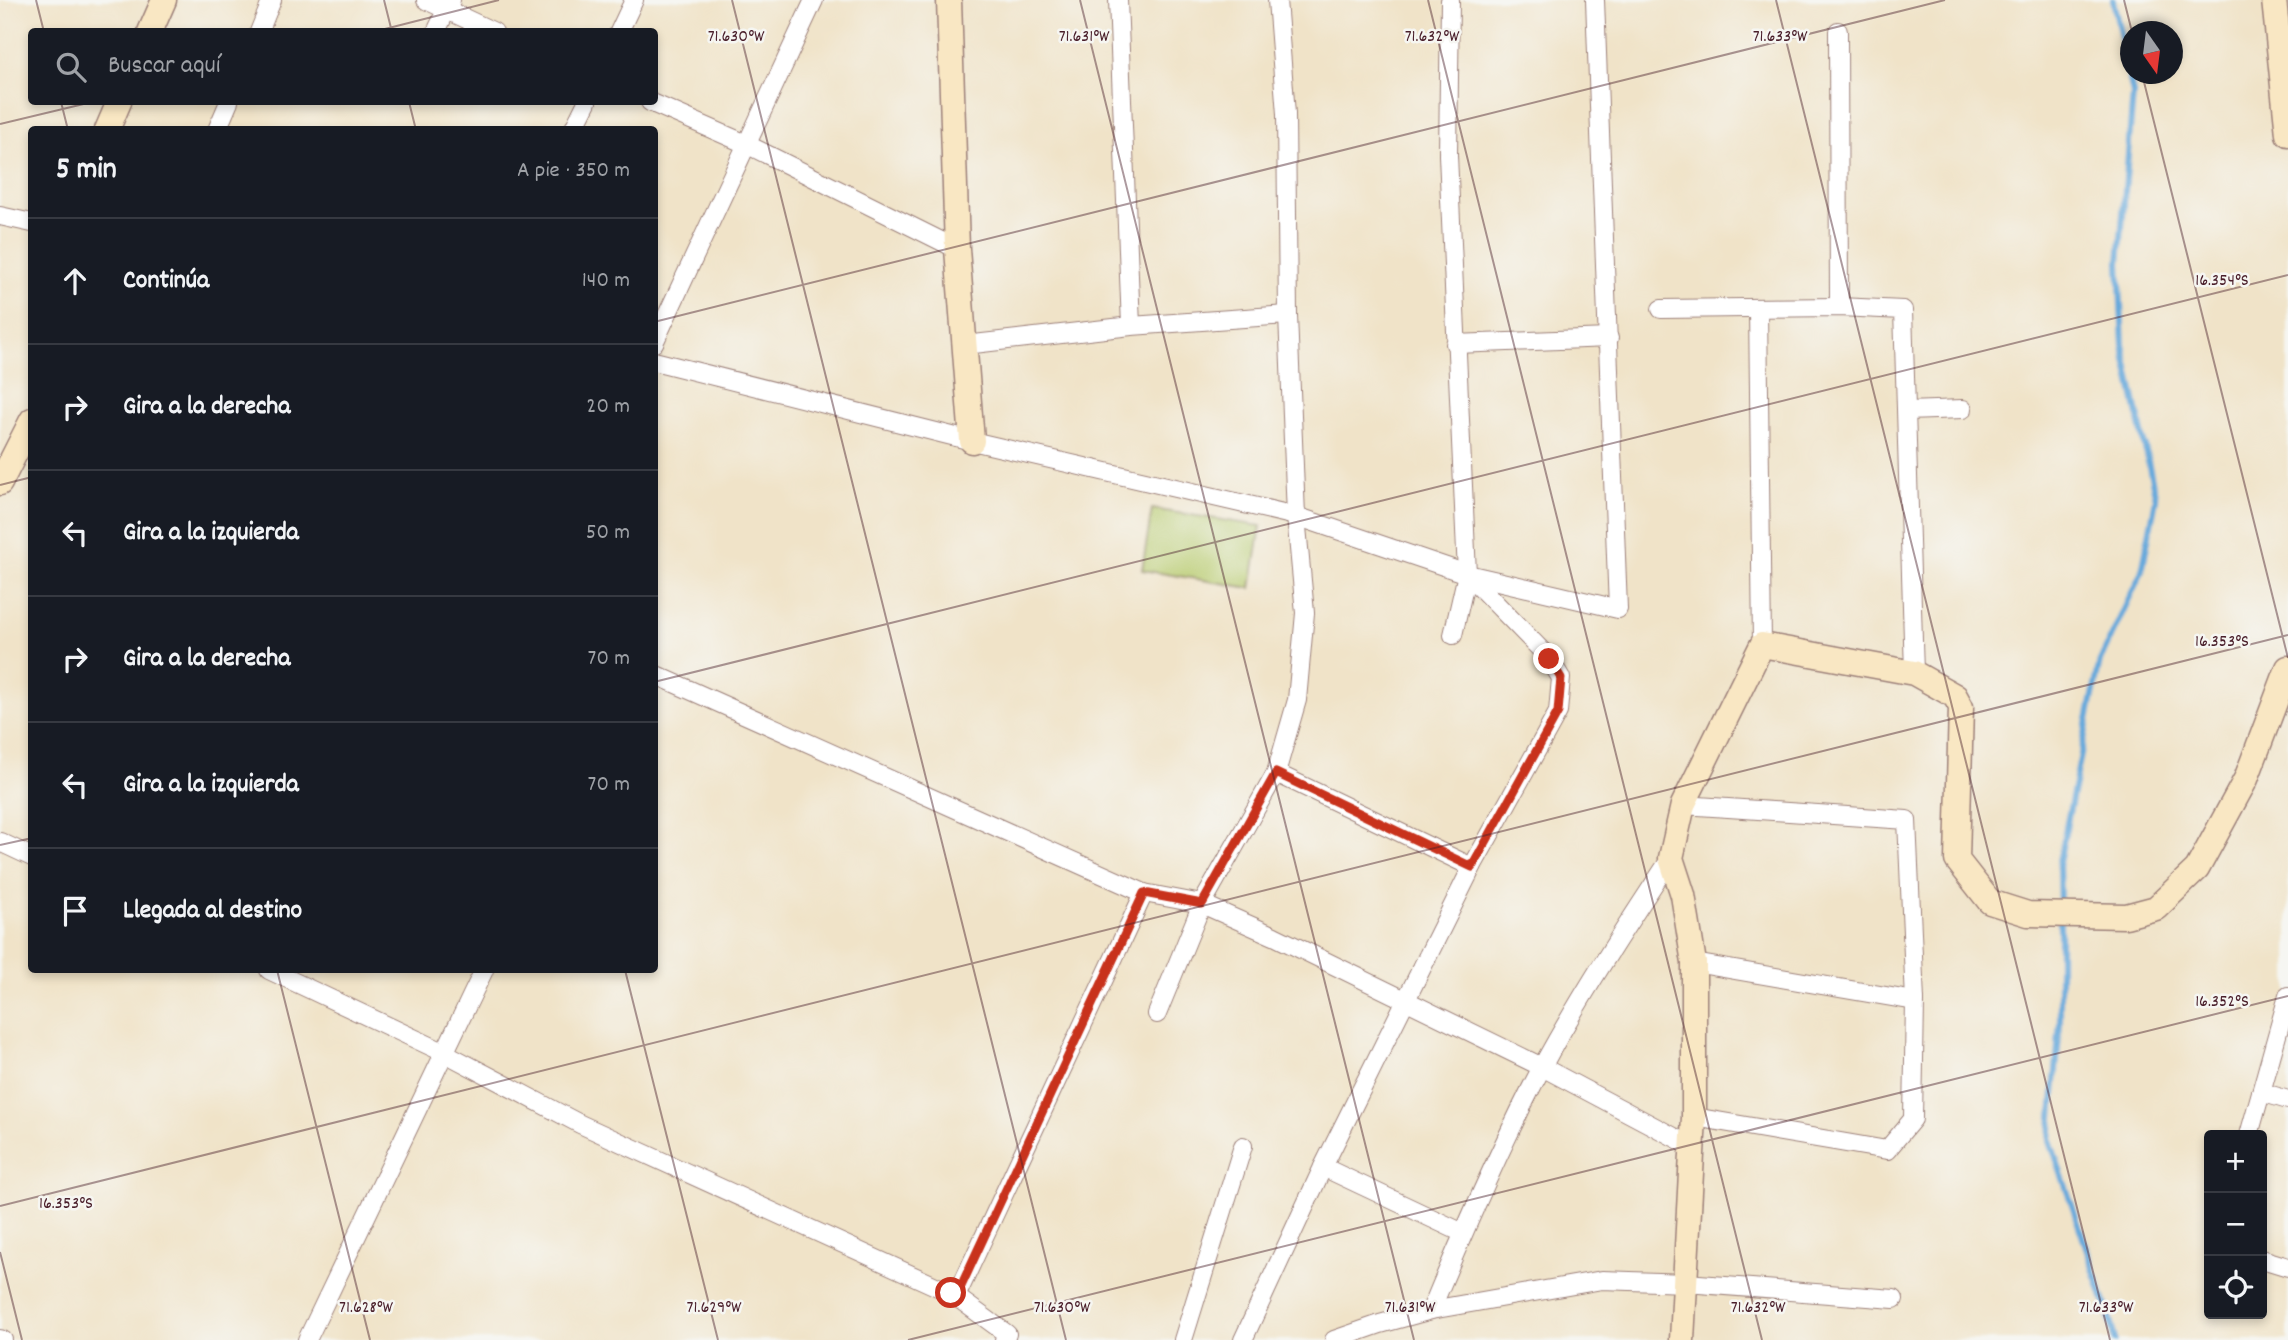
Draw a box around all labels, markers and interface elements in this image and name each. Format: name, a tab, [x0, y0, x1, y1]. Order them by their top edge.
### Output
north arrow	[2120, 21, 2183, 84]
text: 71.630°W	[708, 25, 765, 50]
text: 71.631°W	[1059, 25, 1110, 50]
text: 71.632°W	[1405, 25, 1460, 50]
text: 71.633°W	[1753, 25, 1808, 50]
search box	[28, 28, 658, 105]
icon: search	[52, 48, 90, 86]
text: Buscar aquí	[108, 48, 220, 85]
text: 5 min	[56, 150, 117, 193]
text: A pie · 350 m	[517, 155, 630, 188]
icon: ahead	[56, 262, 94, 300]
text: Continúa	[123, 263, 209, 300]
text: 140 m	[582, 265, 630, 298]
text: 16.354°S	[2195, 269, 2249, 294]
icon: right	[56, 388, 94, 426]
text: Gira a la derecha	[123, 389, 290, 426]
text: 20 m	[586, 391, 630, 424]
icon: left	[56, 514, 94, 552]
text: Gira a la izquierda	[123, 515, 299, 552]
text: 50 m	[586, 517, 630, 550]
text: 16.353°S	[2195, 630, 2249, 655]
icon: right	[56, 640, 94, 678]
text: Gira a la derecha	[123, 641, 290, 678]
text: 70 m	[588, 643, 630, 676]
route end	[1533, 643, 1564, 674]
icon: left	[56, 766, 94, 804]
text: Gira a la izquierda	[123, 767, 299, 804]
text: 70 m	[588, 769, 630, 802]
icon: arrive	[56, 892, 94, 930]
text: Llegada al destino	[123, 893, 302, 930]
text: 16.352°S	[2195, 990, 2249, 1015]
map controls	[2204, 1130, 2267, 1319]
button: +	[2204, 1130, 2267, 1193]
text: 16.353°S	[39, 1192, 93, 1217]
button: −	[2204, 1193, 2267, 1256]
button: locate	[2204, 1256, 2267, 1319]
route start	[935, 1277, 966, 1308]
text: 71.628°W	[339, 1296, 394, 1321]
text: 71.629°W	[687, 1296, 742, 1321]
text: 71.630°W	[1034, 1296, 1091, 1321]
text: 71.631°W	[1385, 1296, 1436, 1321]
text: 71.632°W	[1731, 1296, 1786, 1321]
text: 71.633°W	[2079, 1296, 2134, 1321]

